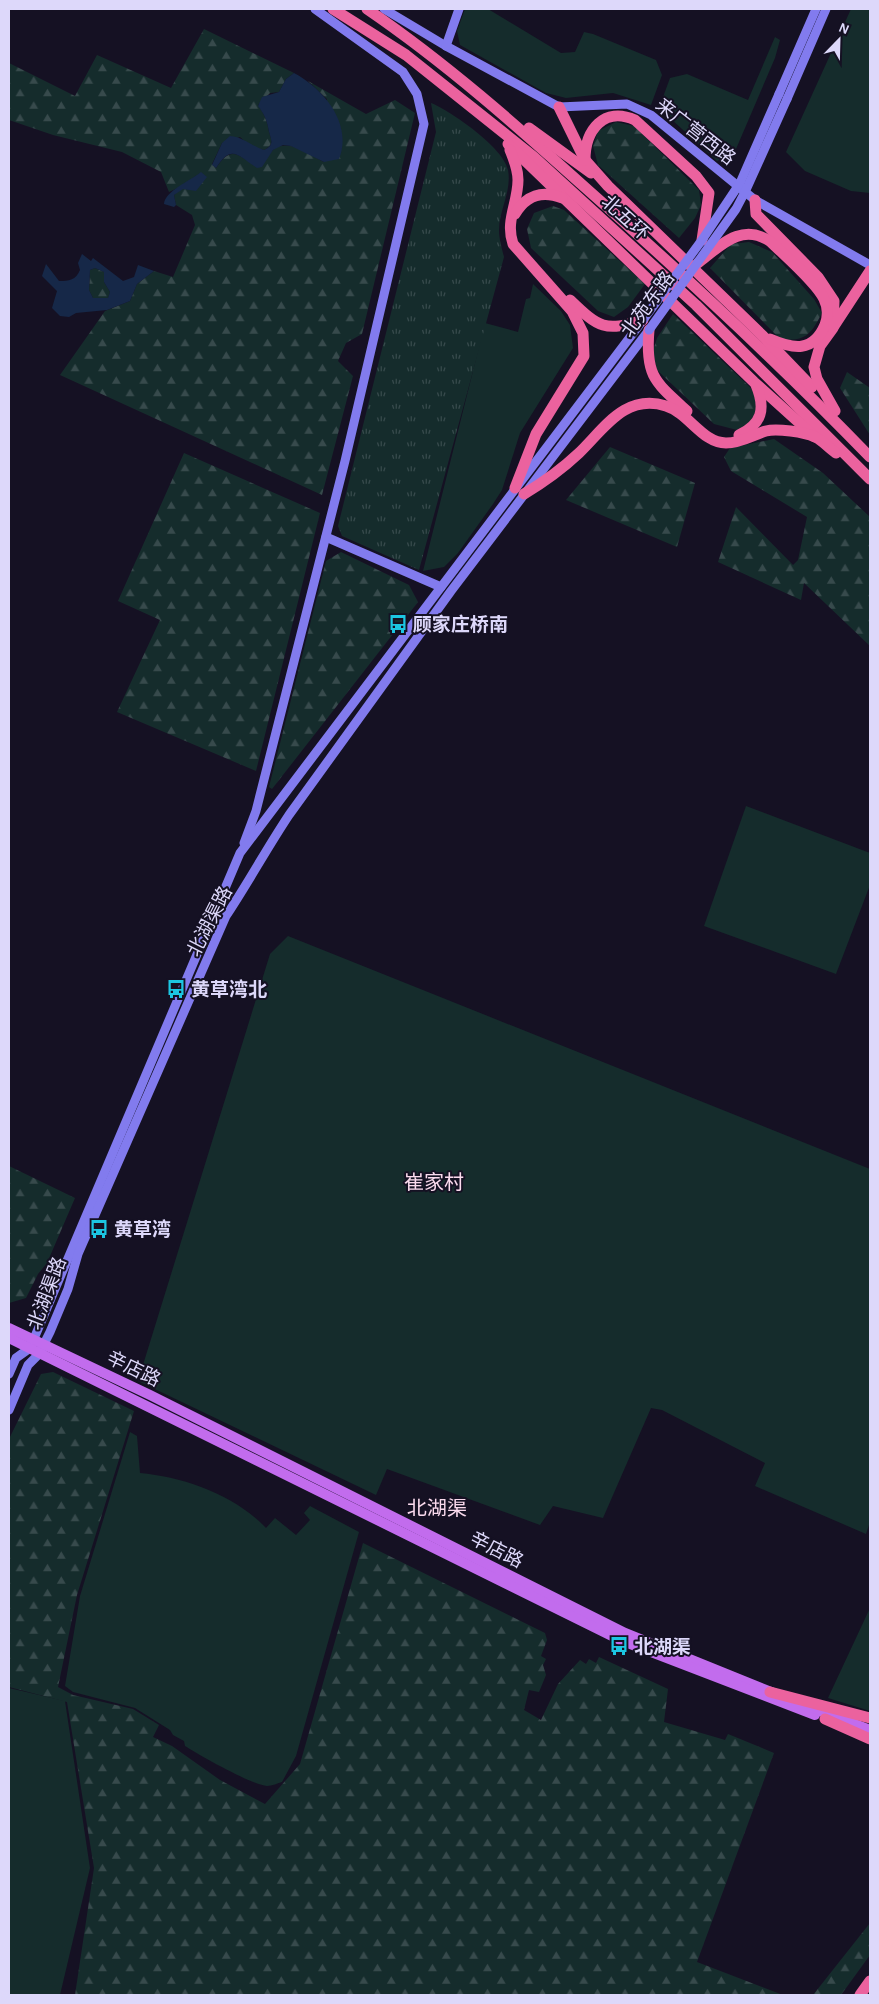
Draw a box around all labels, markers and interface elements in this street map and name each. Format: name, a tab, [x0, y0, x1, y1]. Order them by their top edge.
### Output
north arrow	[814, 15, 864, 65]
text: N	[836, 21, 851, 37]
street label: 来广营西路	[652, 95, 739, 169]
street label: 北五环	[597, 191, 653, 244]
street label: 北苑东路	[617, 267, 678, 341]
bus stop icon: 顾家庄桥南	[387, 613, 409, 635]
place label: 顾家庄桥南	[413, 614, 508, 635]
street label: 北湖渠路	[184, 883, 236, 960]
bus stop icon: 黄草湾北	[165, 978, 187, 1000]
place label: 黄草湾北	[191, 979, 267, 1000]
district label: 崔家村	[404, 1172, 464, 1193]
bus stop icon: 黄草湾	[88, 1218, 110, 1240]
place label: 黄草湾	[114, 1219, 171, 1240]
street label: 北湖渠路	[24, 1254, 70, 1332]
street label: 辛店路	[104, 1347, 164, 1390]
district label: 北湖渠	[407, 1498, 467, 1519]
street label: 辛店路	[467, 1528, 526, 1572]
bus stop icon: 北湖渠	[608, 1635, 630, 1657]
place label: 北湖渠	[634, 1637, 691, 1657]

